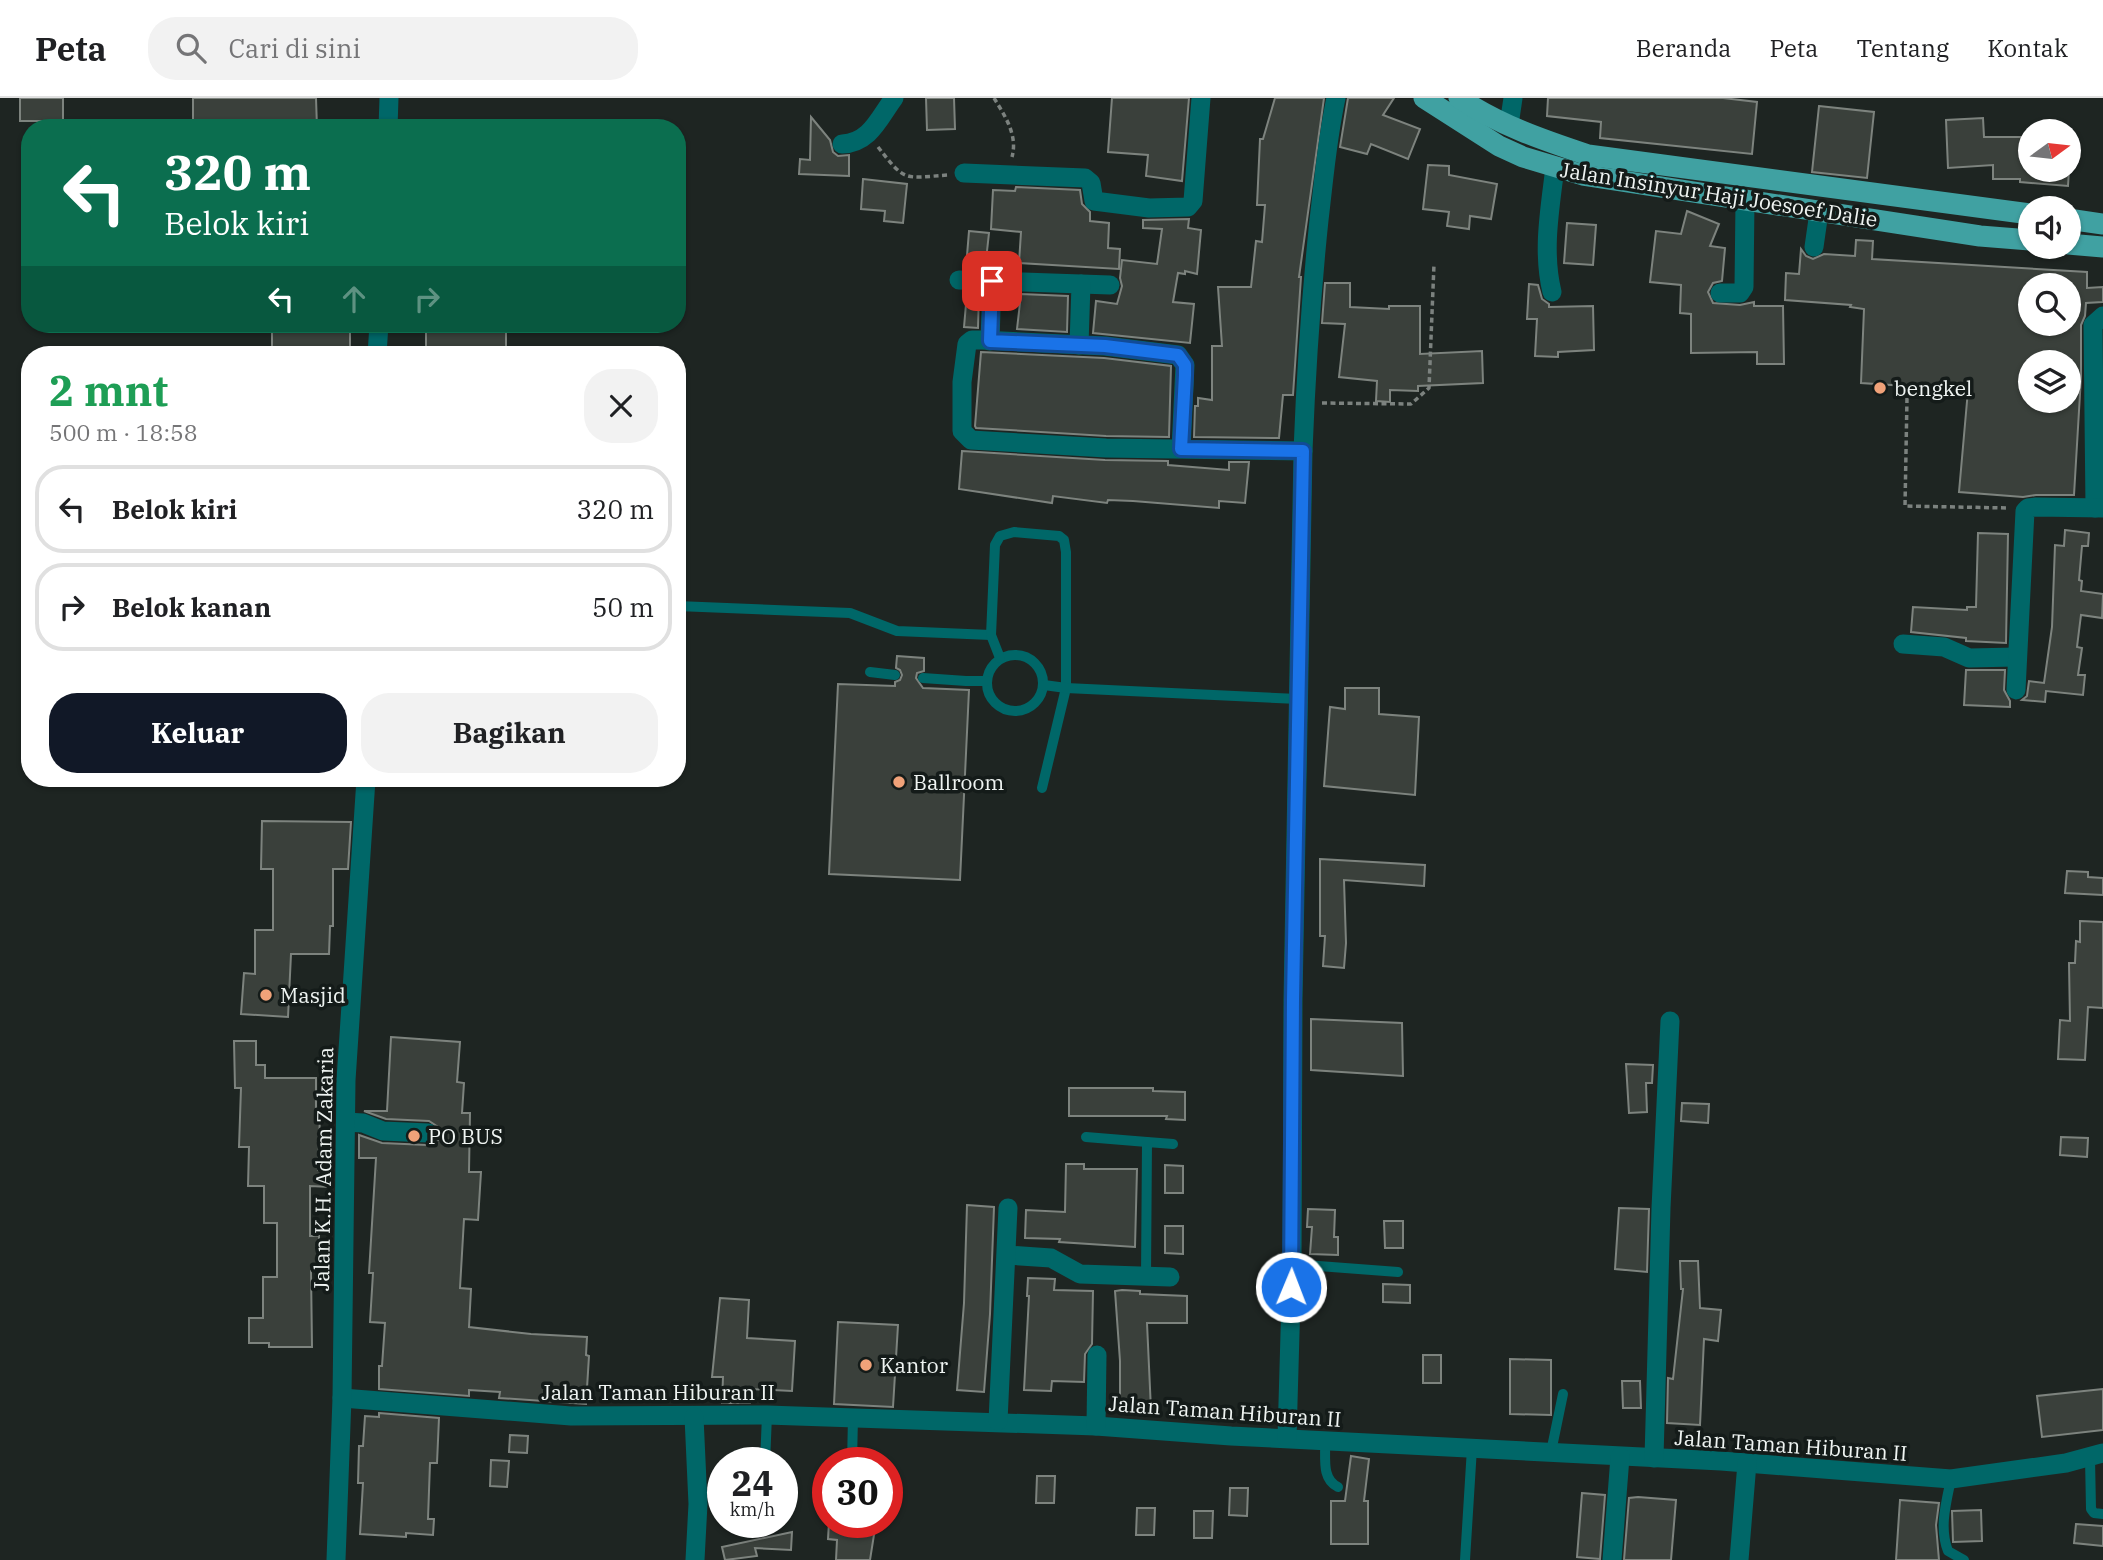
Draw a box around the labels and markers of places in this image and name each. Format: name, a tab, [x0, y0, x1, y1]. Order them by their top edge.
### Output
pin	[962, 251, 1022, 311]
place label: bengkel	[1894, 374, 1972, 402]
marker: bengkel	[1872, 380, 1888, 396]
place label: Ballroom	[913, 768, 1004, 796]
marker: Ballroom	[891, 774, 907, 790]
place label: Masjid	[280, 981, 346, 1009]
marker: Masjid	[258, 987, 274, 1003]
place label: PO BUS	[428, 1122, 503, 1150]
marker: PO BUS	[406, 1128, 422, 1144]
place label: Kantor	[880, 1351, 949, 1379]
marker: Kantor	[858, 1357, 874, 1373]

